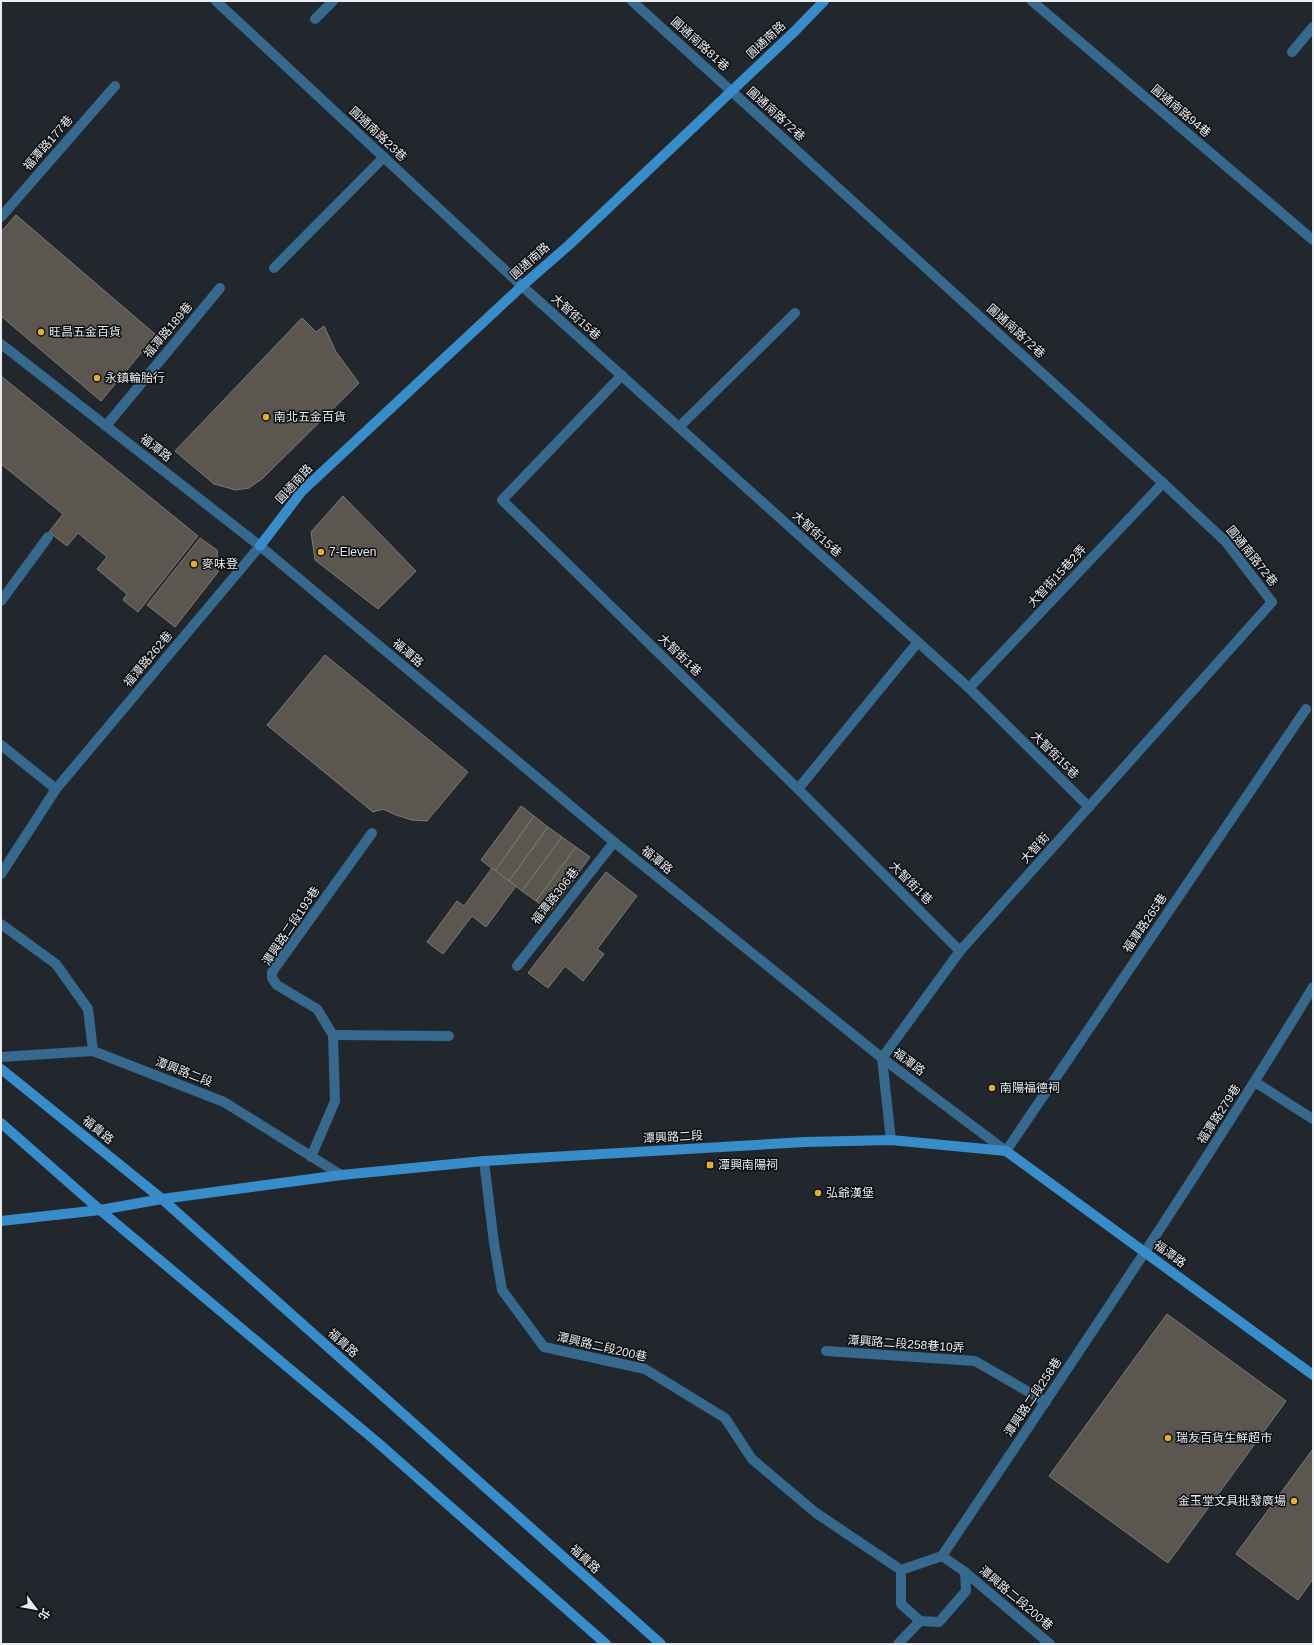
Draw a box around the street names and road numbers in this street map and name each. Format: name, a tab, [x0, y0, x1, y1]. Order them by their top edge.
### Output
street label: 圓通南路81巷	[668, 14, 732, 74]
street label: 圓通南路	[744, 19, 788, 61]
street label: 圓通南路94巷	[1148, 82, 1214, 140]
street label: 圓通南路72巷	[744, 84, 808, 144]
street label: 圓通南路23巷	[346, 104, 410, 164]
street label: 福潭路177巷	[20, 113, 76, 173]
street label: 圓通南路	[507, 240, 553, 282]
street label: 大智街15巷	[549, 291, 603, 343]
street label: 福潭路189巷	[141, 299, 195, 361]
street label: 圓通南路72巷	[984, 301, 1048, 361]
street label: 福潭路	[138, 431, 174, 465]
street label: 圓通南路	[273, 461, 315, 507]
street label: 大智街15巷	[790, 508, 844, 560]
street label: 圓通南路72巷	[1223, 523, 1281, 589]
street label: 大智街15巷2弄	[1025, 542, 1089, 610]
street label: 福潭路262巷	[121, 628, 175, 690]
street label: 大智街1巷	[655, 631, 705, 679]
street label: 福潭路	[390, 636, 426, 670]
street label: 大智街15巷	[1028, 728, 1082, 782]
street label: 大智街	[1018, 830, 1052, 866]
street label: 福潭路	[639, 843, 675, 877]
street label: 大智街1巷	[887, 859, 935, 907]
street label: 福潭路306巷	[529, 865, 581, 927]
street label: 潭興路二段193巷	[259, 884, 323, 968]
street label: 福潭路265巷	[1120, 891, 1170, 955]
street label: 福潭路	[890, 1046, 928, 1078]
street label: 潭興路二段	[153, 1055, 215, 1089]
street label: 福潭路279巷	[1195, 1082, 1243, 1146]
street label: 福貴路	[80, 1113, 116, 1147]
street label: 潭興路二段	[643, 1128, 703, 1146]
street label: 福潭路	[1151, 1238, 1189, 1270]
street label: 福貴路	[325, 1326, 361, 1360]
street label: 潭興路二段200巷	[556, 1330, 648, 1364]
street label: 潭興路二段258巷10弄	[847, 1333, 965, 1355]
street label: 潭興路二段258巷	[1001, 1355, 1065, 1439]
street label: 福貴路	[567, 1542, 603, 1576]
street label: 潭興路二段200巷	[976, 1563, 1056, 1633]

